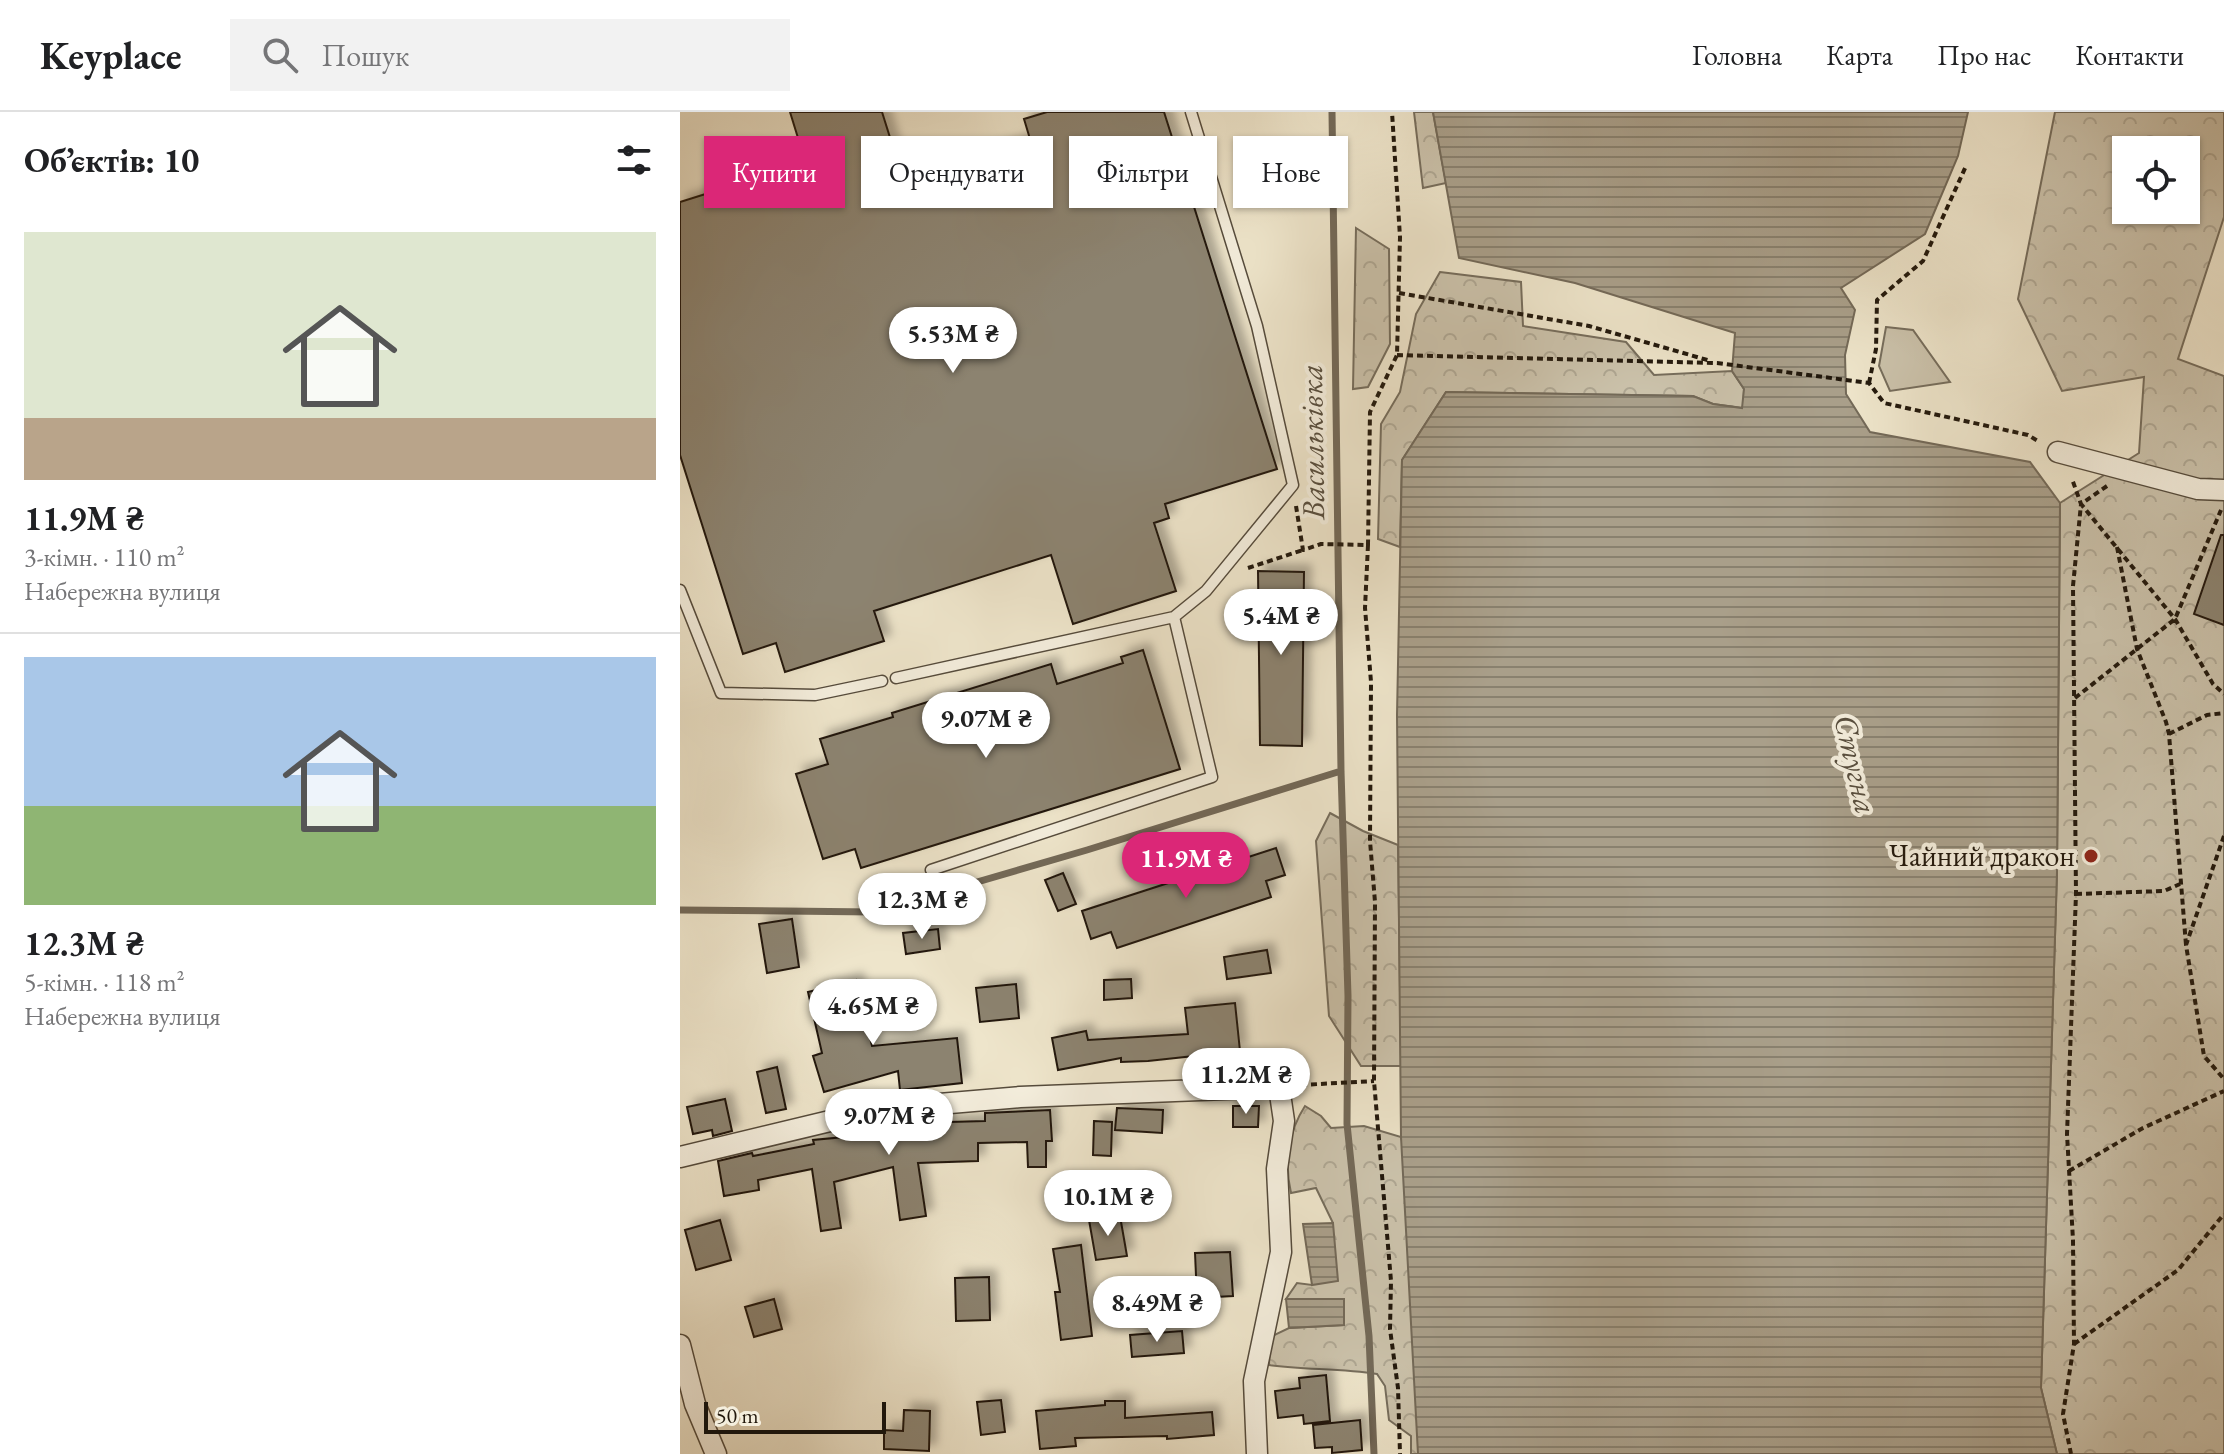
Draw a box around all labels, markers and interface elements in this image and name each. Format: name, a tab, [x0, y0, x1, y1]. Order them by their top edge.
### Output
search box	[230, 19, 790, 91]
text: Keyplace	[40, 31, 182, 80]
icon: search	[258, 33, 302, 77]
text: Пошук	[322, 36, 409, 75]
text: Головна	[1692, 37, 1782, 73]
text: Карта	[1826, 37, 1893, 73]
text: Про нас	[1937, 37, 2031, 73]
text: Контакти	[2075, 37, 2184, 73]
chip: Купити	[704, 136, 845, 208]
chip: Орендувати	[861, 136, 1053, 208]
chip: Фільтри	[1069, 136, 1217, 208]
chip: Нове	[1233, 136, 1348, 208]
map controls	[2112, 136, 2200, 224]
button: locate	[2112, 136, 2200, 224]
text: Об’єктів: 10	[24, 138, 199, 182]
icon: filters	[612, 138, 656, 182]
icon: home	[268, 284, 412, 428]
pin: 5.53M ₴	[879, 307, 1027, 375]
text: 5.53M ₴	[907, 316, 999, 350]
water label: Васильківка	[1290, 364, 1334, 521]
text: 11.9M ₴	[24, 496, 144, 540]
text: 3-кімн. · 110 m²	[24, 540, 184, 574]
text: Набережна вулиця	[24, 574, 221, 608]
pin: 5.4M ₴	[1216, 589, 1346, 657]
text: 5.4M ₴	[1242, 598, 1320, 632]
pin: 9.07M ₴	[912, 692, 1060, 760]
text: 9.07M ₴	[940, 701, 1032, 735]
icon: home	[268, 709, 412, 853]
water label: Стугна	[1824, 710, 1888, 818]
pin: 11.9M ₴	[1112, 832, 1260, 900]
place label: Чайний дракон	[1889, 836, 2075, 875]
text: 11.9M ₴	[1140, 841, 1232, 875]
marker: Чайний дракон	[2082, 847, 2100, 865]
pin: 12.3M ₴	[848, 873, 996, 941]
text: 12.3M ₴	[876, 882, 968, 916]
text: 12.3M ₴	[24, 921, 144, 965]
text: 5-кімн. · 118 m²	[24, 965, 184, 999]
pin: 4.65M ₴	[799, 979, 947, 1047]
text: 4.65M ₴	[827, 988, 919, 1022]
text: Набережна вулиця	[24, 999, 221, 1033]
pin: 11.2M ₴	[1172, 1048, 1320, 1116]
text: 11.2M ₴	[1200, 1057, 1292, 1091]
pin: 9.07M ₴	[815, 1089, 963, 1157]
text: 9.07M ₴	[843, 1098, 935, 1132]
pin: 10.1M ₴	[1034, 1170, 1182, 1238]
text: 10.1M ₴	[1062, 1179, 1154, 1213]
pin: 8.49M ₴	[1083, 1276, 1231, 1344]
text: 8.49M ₴	[1111, 1285, 1203, 1319]
scale bar	[704, 1398, 886, 1434]
text: 50 m	[716, 1401, 759, 1430]

